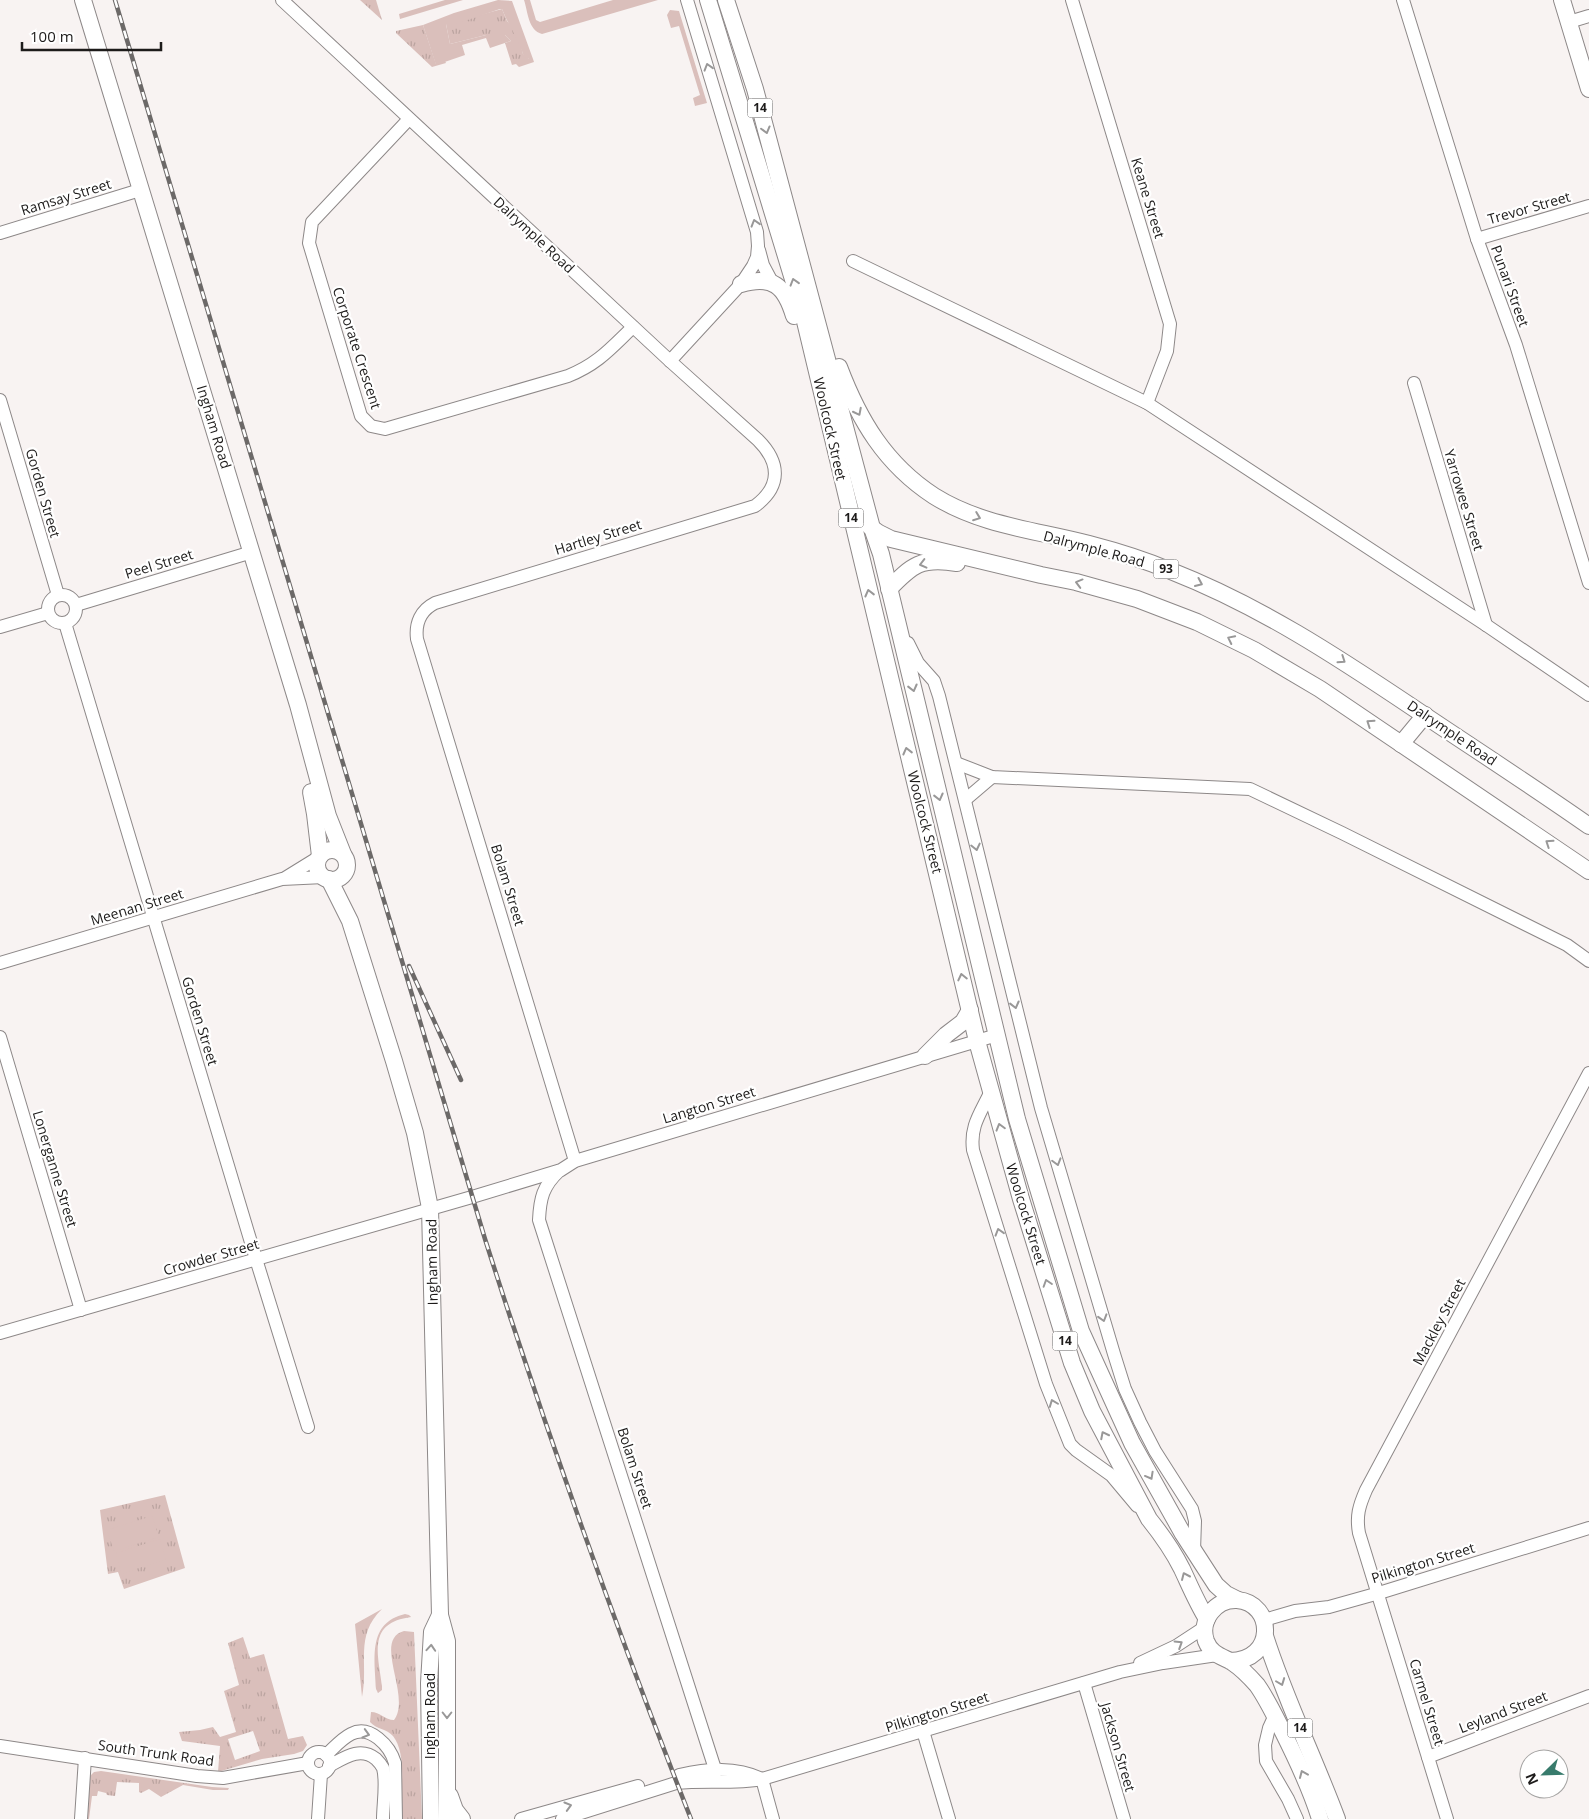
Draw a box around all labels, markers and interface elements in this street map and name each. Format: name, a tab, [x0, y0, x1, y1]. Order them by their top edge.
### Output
scale bar	[22, 20, 161, 52]
text: 100 m	[30, 26, 74, 46]
one-way arrow	[703, 63, 713, 72]
road number: 14	[748, 99, 772, 118]
one-way arrow	[760, 126, 771, 135]
street label: Keane Street	[1127, 155, 1170, 241]
street label: Ramsay Street	[18, 174, 113, 219]
street label: Trevor Street	[1485, 187, 1572, 228]
street label: Dalrymple Road	[490, 192, 579, 277]
one-way arrow	[750, 219, 760, 227]
street label: Punari Street	[1487, 242, 1534, 329]
one-way arrow	[789, 278, 799, 286]
street label: Corporate Crescent	[329, 284, 386, 411]
street label: Woolcock Street	[809, 375, 852, 482]
street label: Ingham Road	[193, 383, 236, 471]
one-way arrow	[852, 407, 862, 416]
street label: Gorden Street	[22, 446, 65, 540]
street label: Yarrowee Street	[1440, 447, 1489, 553]
road number: 14	[838, 508, 864, 528]
one-way arrow	[972, 511, 981, 521]
street label: Hartley Street	[552, 514, 644, 559]
street label: Dalrymple Road	[1041, 526, 1147, 571]
street label: Peel Street	[122, 544, 195, 583]
one-way arrow	[919, 558, 928, 569]
road number: 93	[1154, 560, 1178, 578]
one-way arrow	[1194, 577, 1203, 588]
one-way arrow	[1075, 578, 1084, 589]
one-way arrow	[864, 588, 875, 597]
one-way arrow	[1228, 635, 1237, 645]
one-way arrow	[1337, 654, 1346, 664]
one-way arrow	[907, 684, 918, 693]
street label: Dalrymple Road	[1404, 696, 1501, 770]
one-way arrow	[1366, 720, 1376, 729]
one-way arrow	[902, 746, 913, 755]
street label: Woolcock Street	[904, 769, 947, 875]
one-way arrow	[934, 793, 944, 801]
one-way arrow	[1545, 840, 1554, 849]
street label: Bolam Street	[487, 842, 530, 928]
one-way arrow	[970, 843, 981, 852]
street label: Meenan Street	[88, 883, 186, 930]
one-way arrow	[957, 972, 968, 981]
street label: Gorden Street	[178, 974, 223, 1068]
one-way arrow	[1009, 1001, 1020, 1009]
street label: Langton Street	[660, 1081, 758, 1128]
street label: Lonerganne Street	[29, 1108, 82, 1230]
one-way arrow	[996, 1124, 1006, 1132]
one-way arrow	[1051, 1157, 1061, 1166]
street label: Woolcock Street	[1002, 1161, 1051, 1267]
street label: Ingham Road	[421, 1219, 442, 1305]
one-way arrow	[994, 1228, 1004, 1236]
street label: Crowder Street	[161, 1234, 261, 1279]
street label: Mackley Street	[1408, 1275, 1469, 1368]
one-way arrow	[1043, 1279, 1053, 1288]
one-way arrow	[1098, 1313, 1108, 1321]
road number: 14	[1052, 1332, 1078, 1350]
one-way arrow	[1049, 1399, 1060, 1408]
street label: Bolam Street	[613, 1425, 658, 1511]
one-way arrow	[1100, 1431, 1110, 1440]
one-way arrow	[1144, 1471, 1154, 1480]
street label: Pilkington Street	[1369, 1538, 1477, 1587]
one-way arrow	[1180, 1572, 1190, 1580]
one-way arrow	[1174, 1640, 1183, 1650]
one-way arrow	[426, 1644, 437, 1652]
street label: Carmel Street	[1405, 1656, 1450, 1747]
street label: Ingham Road	[420, 1673, 439, 1759]
one-way arrow	[1275, 1677, 1285, 1686]
street label: Leyland Street	[1456, 1686, 1550, 1737]
street label: Pilkington Street	[883, 1687, 991, 1736]
street label: Jackson Street	[1096, 1698, 1140, 1794]
one-way arrow	[442, 1712, 452, 1719]
road number: 14	[1288, 1719, 1312, 1738]
one-way arrow	[361, 1728, 370, 1738]
street label: South Trunk Road	[97, 1735, 215, 1770]
north arrow	[1519, 1749, 1569, 1799]
one-way arrow	[1298, 1770, 1309, 1779]
text: N	[1521, 1770, 1543, 1788]
one-way arrow	[563, 1801, 571, 1811]

